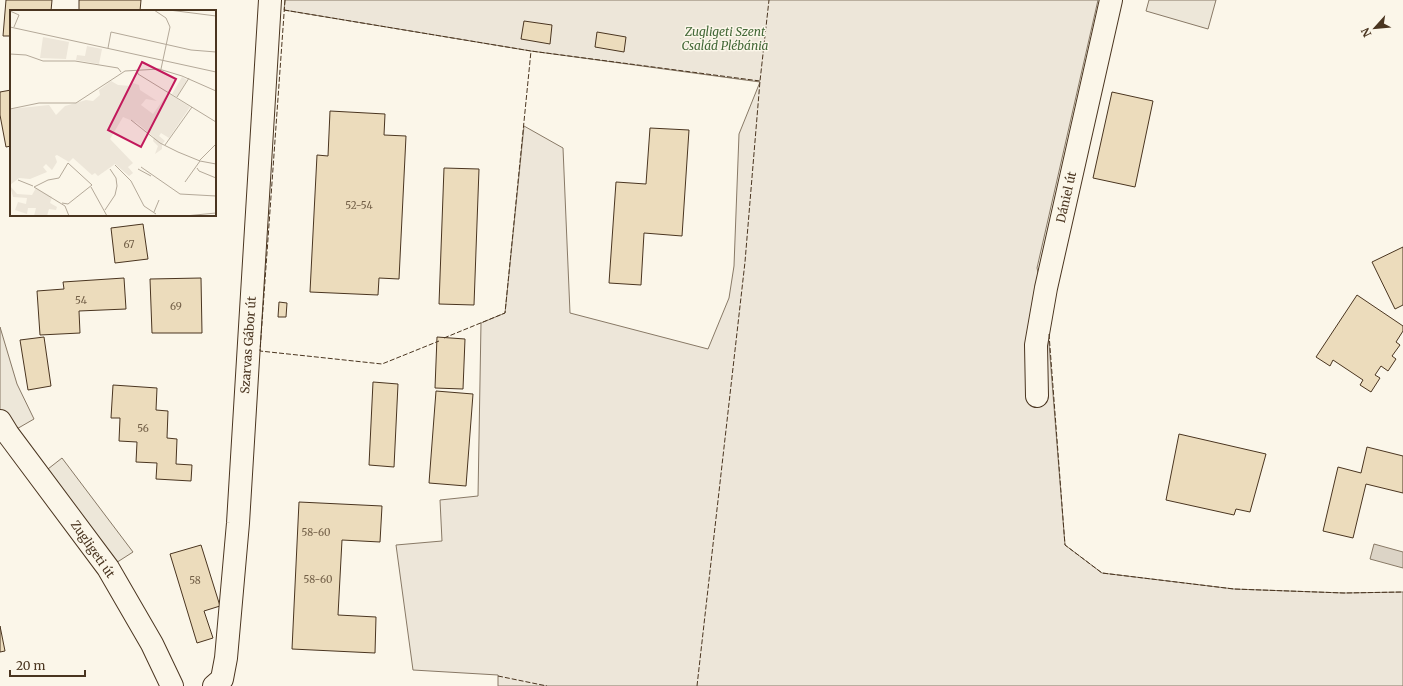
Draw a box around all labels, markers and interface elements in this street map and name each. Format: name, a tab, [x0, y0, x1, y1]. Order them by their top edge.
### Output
north arrow	[1355, 8, 1395, 48]
inset map	[10, 10, 216, 216]
park label: Zugligeti Szent Család Plébánia	[682, 24, 769, 53]
text: N	[1358, 25, 1374, 40]
street label: Dániel út	[1053, 170, 1079, 224]
house number: 52-54	[345, 199, 373, 212]
house number: 67	[124, 238, 135, 251]
house number: 54	[75, 294, 87, 307]
street label: Szarvas Gábor út	[237, 295, 259, 394]
house number: 69	[170, 300, 182, 313]
house number: 56	[137, 422, 149, 435]
street label: Zugligeti út	[68, 517, 118, 581]
house number: 58-60	[302, 526, 330, 539]
house number: 58-60	[304, 573, 332, 586]
house number: 58	[189, 574, 201, 587]
scale bar	[10, 652, 85, 678]
text: 20 m	[16, 658, 45, 673]

